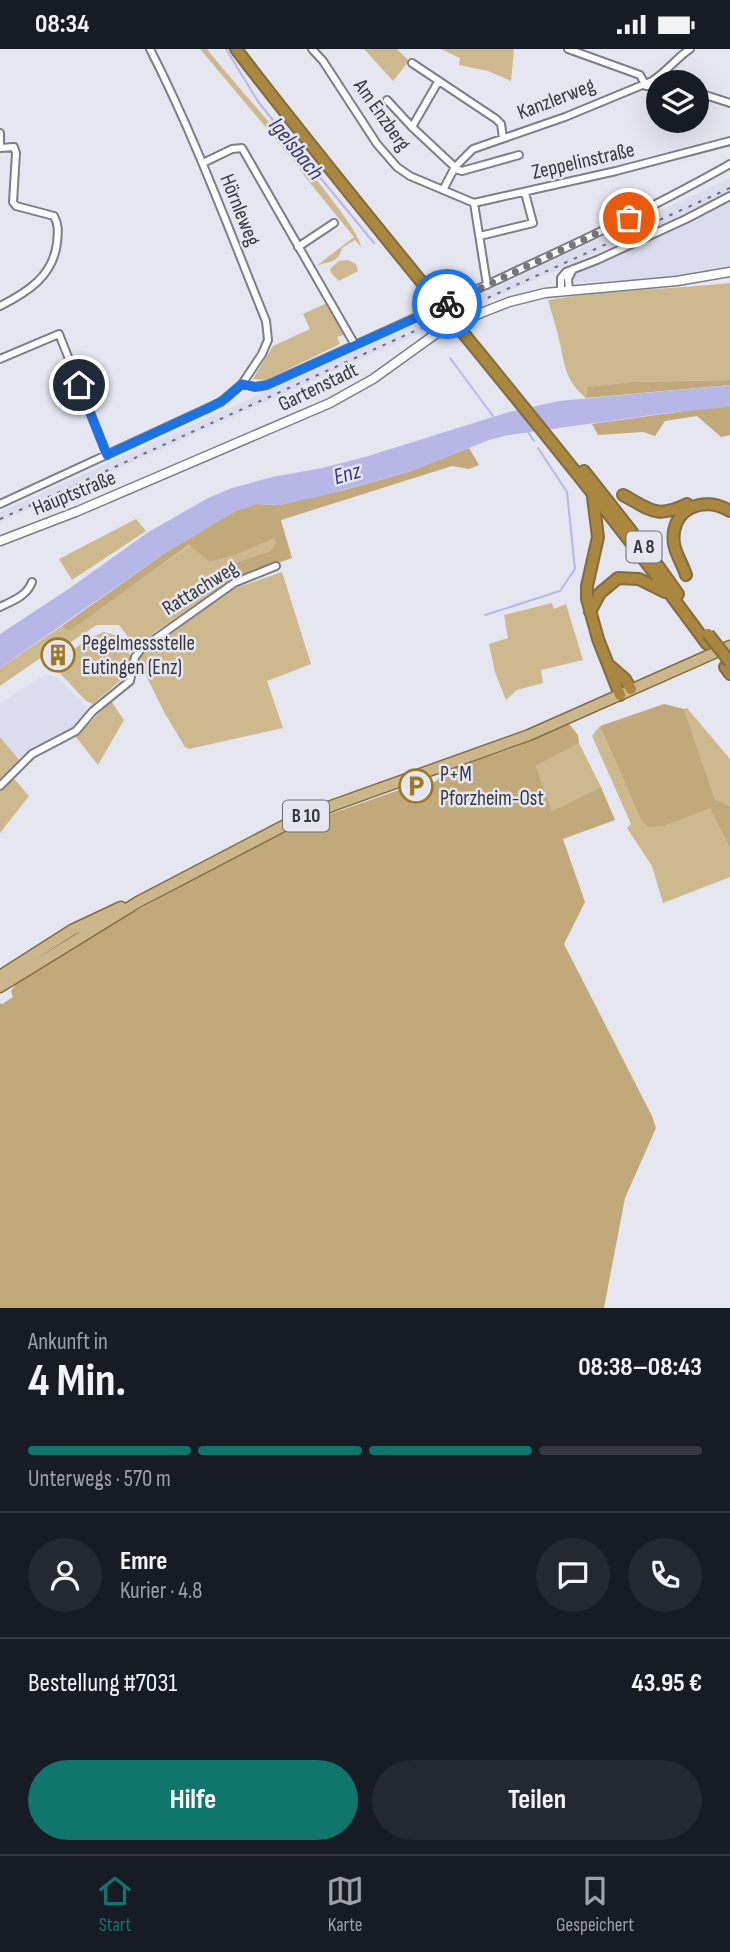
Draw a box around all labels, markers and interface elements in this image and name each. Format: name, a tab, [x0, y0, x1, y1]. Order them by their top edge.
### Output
text: 08:34	[35, 9, 89, 40]
map controls	[646, 70, 709, 133]
button: layers	[646, 70, 709, 133]
street label: Am Enzberg	[348, 73, 416, 156]
street label: Kanzlerweg	[514, 73, 598, 125]
water label: Igelsbach	[262, 112, 330, 186]
street label: Zeppelinstraße	[529, 137, 637, 185]
street label: Hörnleweg	[214, 170, 266, 250]
pin	[599, 188, 659, 248]
icon: bag	[610, 199, 648, 237]
courier	[412, 269, 482, 339]
icon: bike	[428, 285, 466, 323]
pin	[49, 355, 109, 415]
street label: Gartenstadt	[274, 357, 362, 417]
icon: home	[60, 366, 98, 404]
water label: Enz	[330, 457, 365, 491]
street label: Hauptstraße	[29, 465, 119, 521]
road number: A 8	[626, 531, 662, 562]
street label: Rattachweg	[158, 555, 242, 621]
place label: Pegelmessstelle Eutingen (Enz)	[82, 631, 195, 680]
building icon: Pegelmessstelle Eutingen (Enz)	[39, 636, 77, 674]
place label: P+M Pforzheim-Ost	[440, 762, 544, 811]
parking icon: P+M Pforzheim-Ost	[397, 767, 435, 805]
road number: B 10	[283, 801, 329, 831]
text: Ankunft in	[28, 1328, 108, 1356]
text: 08:38–08:43	[578, 1352, 702, 1383]
text: 4 Min.	[28, 1354, 126, 1409]
text: Unterwegs · 570 m	[28, 1465, 171, 1493]
button: person	[28, 1538, 102, 1612]
button: chat	[536, 1538, 610, 1612]
button: phone	[628, 1538, 702, 1612]
text: Emre	[120, 1546, 167, 1577]
text: Kurier · 4.8	[120, 1577, 202, 1605]
text: Bestellung #7031	[28, 1668, 177, 1699]
text: 43.95 €	[632, 1668, 702, 1699]
button: Hilfe	[28, 1760, 358, 1840]
button: Teilen	[372, 1760, 702, 1840]
tab: Start	[96, 1872, 134, 1937]
tab: Karte	[326, 1872, 364, 1937]
tab: Gespeichert	[556, 1872, 634, 1937]

